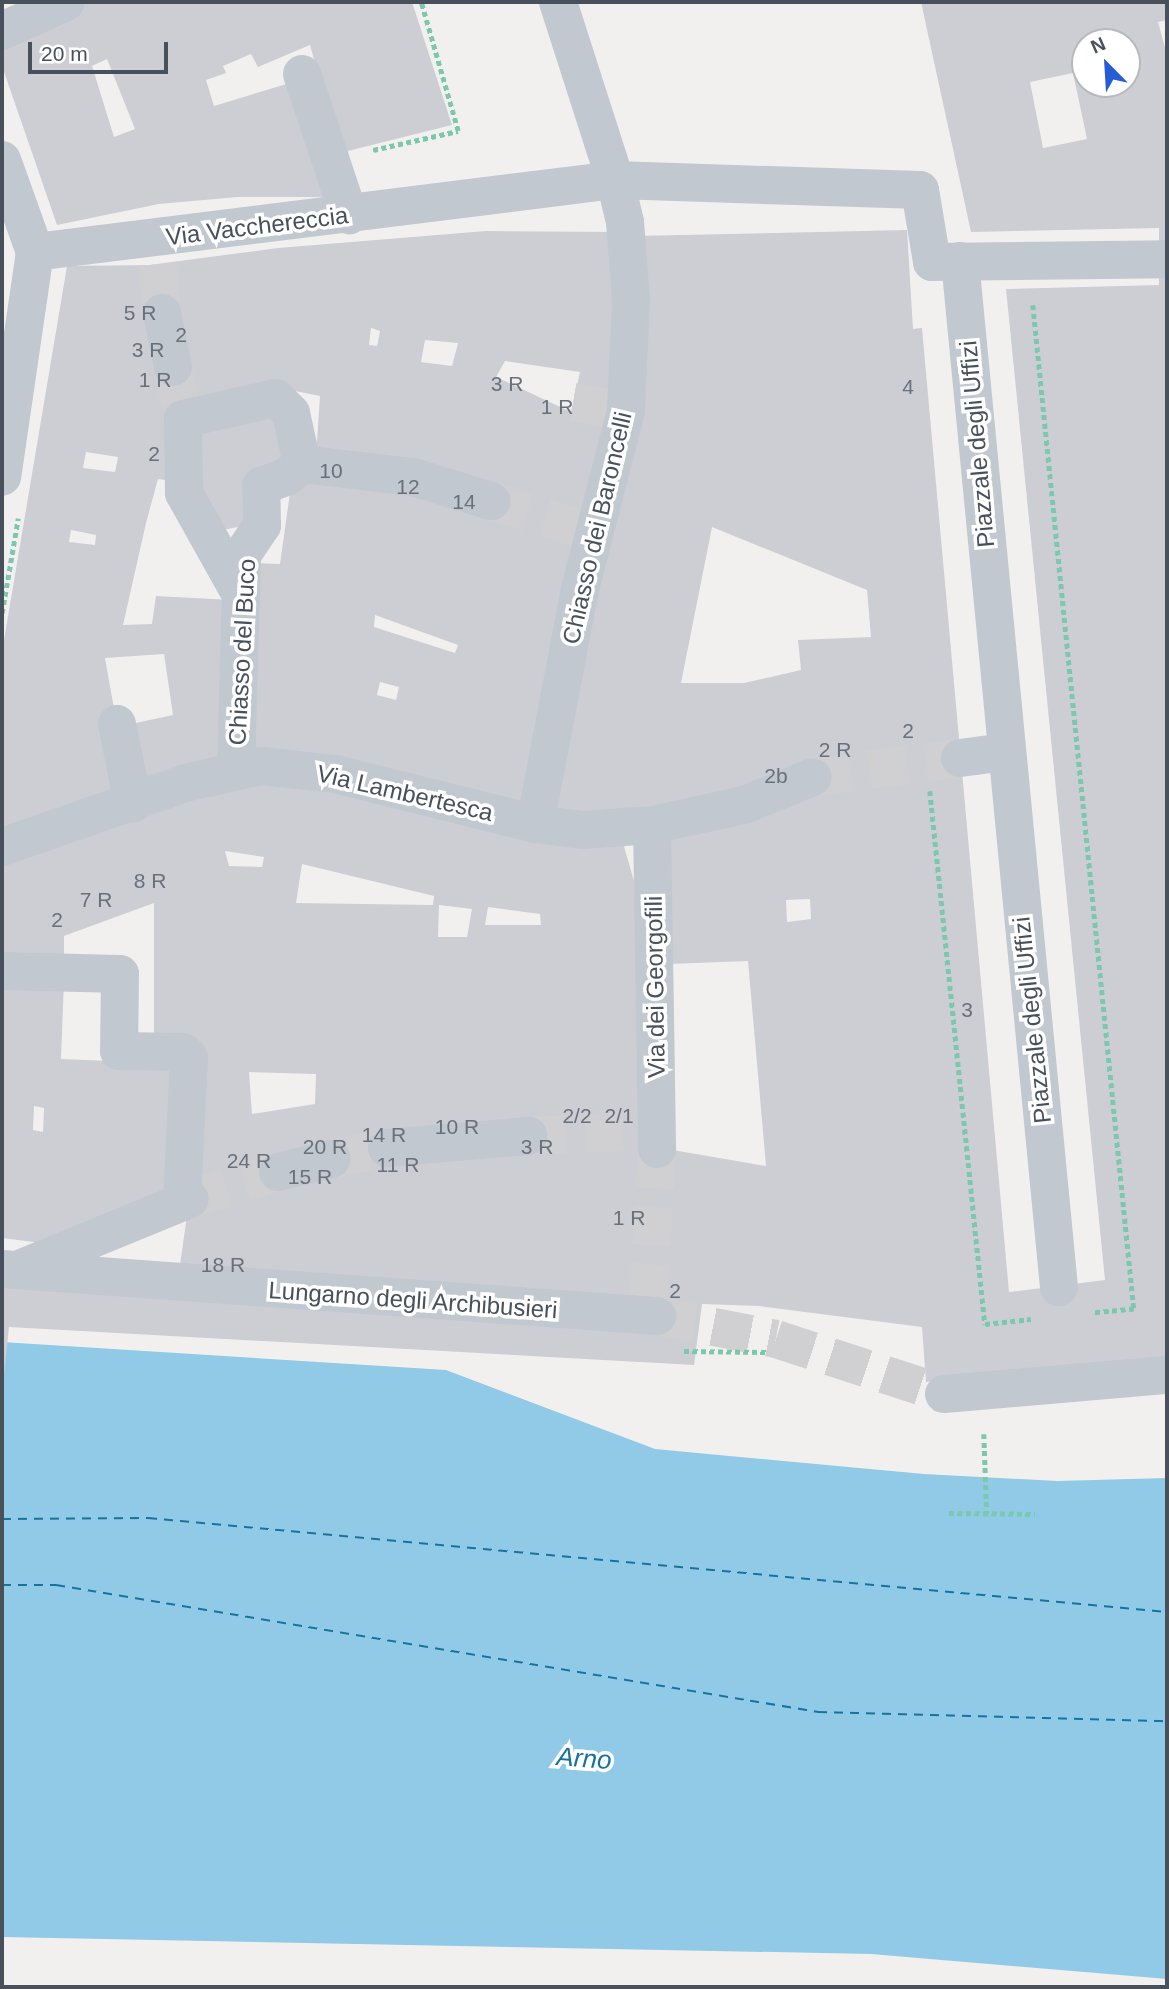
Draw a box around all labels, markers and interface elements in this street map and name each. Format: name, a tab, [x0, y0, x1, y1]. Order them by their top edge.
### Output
scale bar	[32, 28, 172, 72]
north arrow	[1071, 28, 1141, 98]
text: N	[1088, 33, 1109, 58]
text: 20 m	[41, 42, 88, 65]
street label: Via Vacchereccia	[164, 201, 350, 251]
house number: 5 R	[124, 300, 156, 326]
house number: 2	[175, 322, 187, 348]
house number: 3 R	[132, 337, 164, 363]
street label: Piazzale degli Uffizi	[954, 339, 1000, 549]
house number: 1 R	[139, 367, 171, 393]
house number: 3 R	[491, 371, 523, 397]
house number: 4	[902, 374, 914, 400]
house number: 1 R	[541, 394, 573, 420]
street label: Chiasso dei Baroncelli	[556, 409, 638, 647]
house number: 2	[148, 441, 160, 467]
house number: 10	[319, 458, 343, 484]
house number: 12	[396, 474, 420, 500]
house number: 14	[452, 489, 476, 515]
street label: Chiasso del Buco	[223, 558, 261, 746]
house number: 2	[902, 718, 914, 744]
house number: 2 R	[819, 737, 851, 763]
street label: Via Lambertesca	[314, 759, 496, 827]
house number: 2b	[764, 763, 788, 789]
house number: 8 R	[134, 868, 166, 894]
house number: 7 R	[80, 887, 112, 913]
street label: Via dei Georgofili	[639, 896, 671, 1078]
house number: 2	[51, 907, 63, 933]
street label: Piazzale degli Uffizi	[1007, 915, 1057, 1125]
house number: 3	[961, 997, 973, 1023]
house number: 2/2	[562, 1103, 592, 1129]
house number: 2/1	[604, 1103, 634, 1129]
house number: 10 R	[435, 1114, 479, 1140]
house number: 14 R	[362, 1122, 406, 1148]
house number: 20 R	[303, 1134, 347, 1160]
house number: 3 R	[521, 1134, 553, 1160]
house number: 24 R	[227, 1148, 271, 1174]
house number: 11 R	[377, 1152, 419, 1178]
house number: 15 R	[288, 1164, 332, 1190]
house number: 1 R	[613, 1205, 645, 1231]
house number: 18 R	[201, 1252, 245, 1278]
street label: Lungarno degli Archibusieri	[267, 1275, 559, 1325]
house number: 2	[669, 1278, 681, 1304]
water label: Arno	[556, 1742, 612, 1776]

